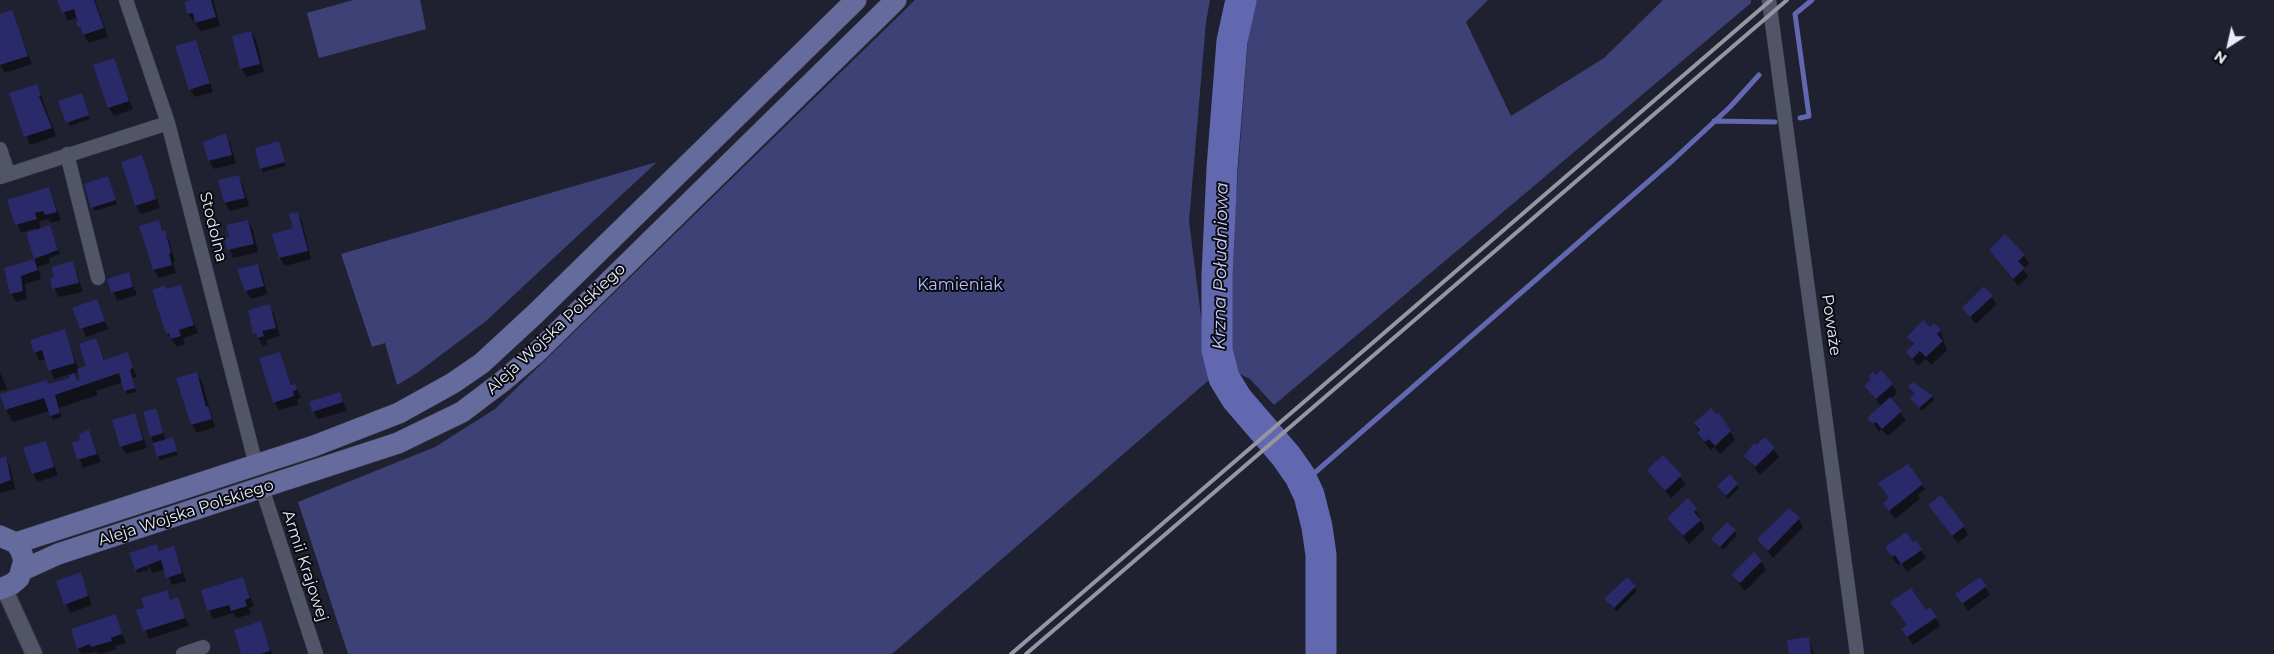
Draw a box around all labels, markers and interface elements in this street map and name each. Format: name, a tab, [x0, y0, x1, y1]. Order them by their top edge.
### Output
north arrow	[2204, 20, 2254, 70]
text: N	[2211, 47, 2230, 68]
water label: Krzna Południowa	[1209, 182, 1233, 350]
street label: Stodolna	[195, 190, 231, 264]
street label: Aleja Wojska Polskiego	[482, 259, 630, 399]
park label: Kamieniak	[917, 275, 1003, 295]
street label: Poważe	[1817, 293, 1845, 357]
street label: Aleja Wojska Polskiego	[96, 476, 276, 550]
street label: Armii Krajowej	[278, 508, 332, 624]

